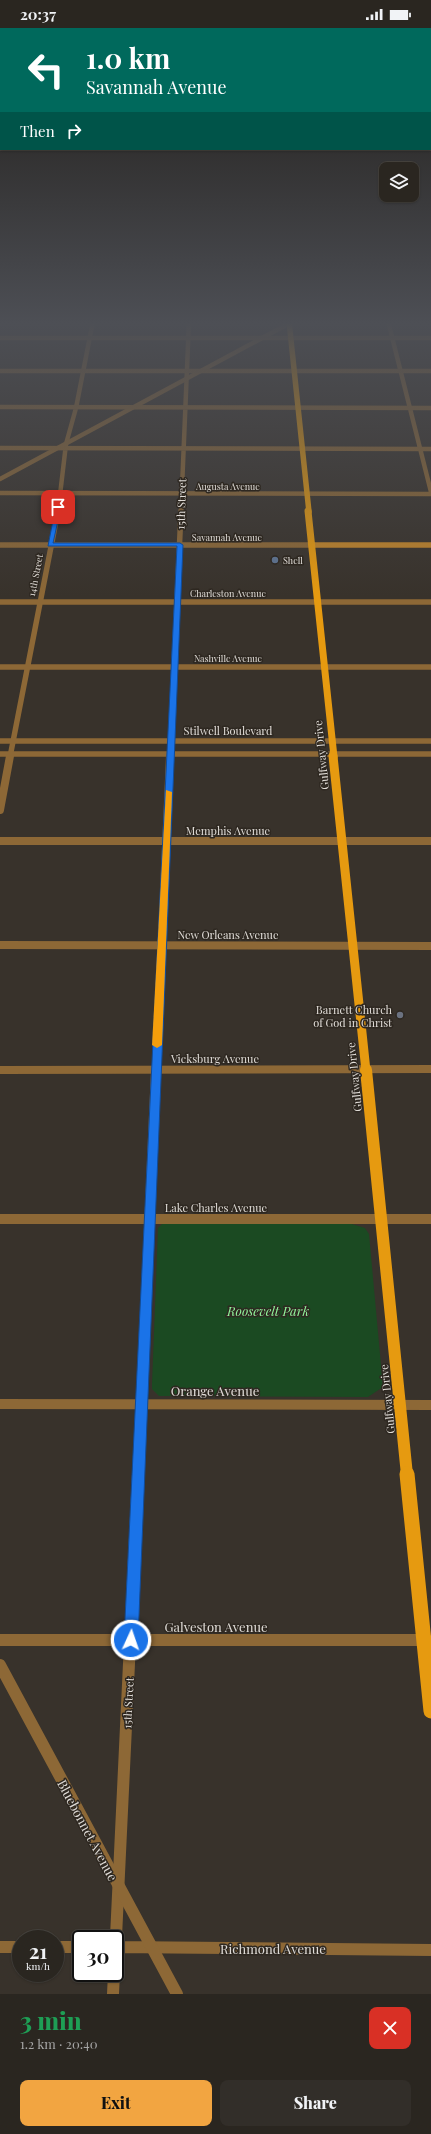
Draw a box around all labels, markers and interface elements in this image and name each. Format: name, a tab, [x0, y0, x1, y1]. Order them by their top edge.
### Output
text: 20:37	[20, 4, 56, 24]
text: 1.0 km	[86, 39, 170, 76]
icon: left	[20, 44, 72, 96]
text: Savannah Avenue	[86, 75, 227, 99]
icon: right	[63, 120, 85, 142]
text: Then	[20, 121, 55, 141]
map controls	[379, 162, 419, 202]
button: layers	[379, 162, 419, 202]
street label: 15th Street	[173, 478, 189, 530]
street label: Augusta Avenue	[195, 480, 260, 492]
pin	[41, 490, 75, 524]
icon: arrive	[47, 496, 69, 518]
street label: Savannah Avenue	[192, 531, 263, 543]
street label: 14th Street	[25, 552, 45, 597]
place label: Shell	[283, 554, 303, 566]
marker: Shell	[270, 555, 280, 565]
street label: Charleston Avenue	[190, 587, 266, 599]
street label: Nashville Avenue	[194, 652, 263, 664]
street label: Gulfway Drive	[310, 719, 332, 790]
street label: Stilwell Boulevard	[184, 723, 273, 738]
street label: Memphis Avenue	[186, 823, 271, 838]
street label: New Orleans Avenue	[177, 927, 279, 942]
place label: Barnett Church of God in Christ	[313, 1002, 393, 1030]
marker: Barnett Church of God in Christ	[395, 1010, 405, 1020]
street label: Gulfway Drive	[343, 1041, 365, 1112]
street label: Vicksburg Avenue	[170, 1051, 259, 1066]
street label: Lake Charles Avenue	[165, 1200, 268, 1215]
park label: Roosevelt Park	[226, 1302, 309, 1319]
street label: Gulfway Drive	[376, 1363, 398, 1434]
street label: Orange Avenue	[171, 1382, 260, 1399]
street label: Galveston Avenue	[164, 1618, 268, 1635]
position arrow	[110, 1619, 152, 1661]
street label: 15th Street	[119, 1677, 137, 1729]
street label: Bluebonnet Avenue	[54, 1776, 122, 1884]
speed limit sign: 30	[72, 1930, 124, 1982]
text: 21	[29, 1937, 47, 1964]
street label: Richmond Avenue	[220, 1940, 326, 1957]
text: km/h	[26, 1959, 50, 1973]
text: 3 min	[20, 2004, 82, 2036]
button: close	[369, 2007, 411, 2049]
text: 1.2 km · 20:40	[20, 2035, 97, 2052]
button: Exit	[20, 2080, 212, 2126]
button: Share	[220, 2080, 411, 2126]

